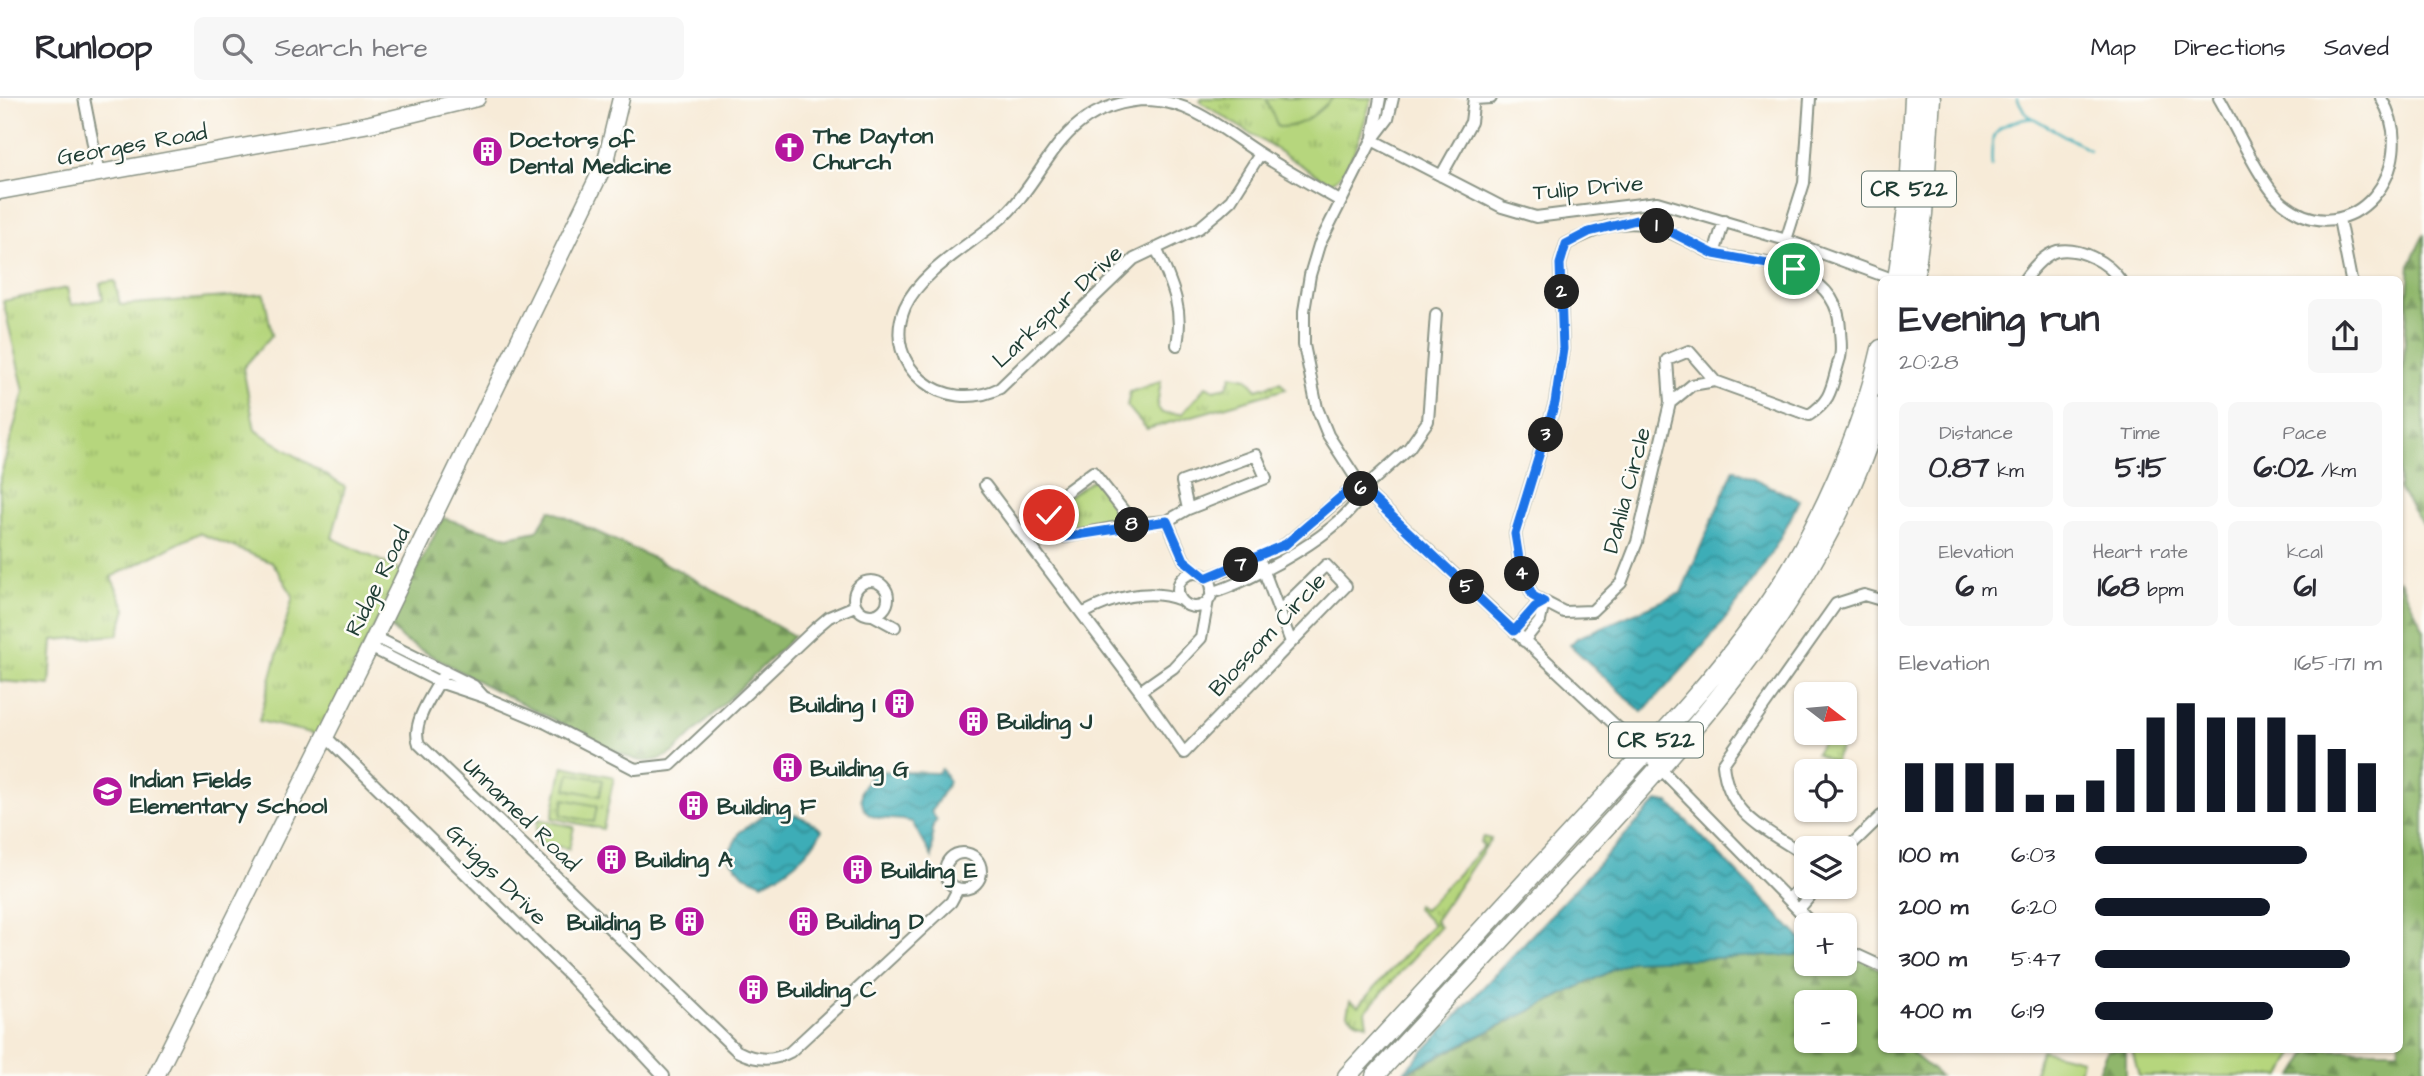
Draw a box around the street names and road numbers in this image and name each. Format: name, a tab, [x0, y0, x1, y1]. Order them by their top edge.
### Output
street label: Georges Road	[55, 116, 210, 175]
street label: Tulip Drive	[1532, 167, 1645, 209]
road number: CR 522	[1862, 172, 1956, 206]
street label: Larkspur Drive	[985, 238, 1130, 376]
street label: Dahlia Circle	[1595, 424, 1659, 557]
street label: Ridge Road	[338, 521, 419, 642]
street label: Blossom Circle	[1202, 566, 1334, 704]
road number: CR 522	[1609, 722, 1703, 758]
street label: Unnamed Road	[456, 750, 587, 879]
street label: Griggs Drive	[438, 817, 554, 933]

